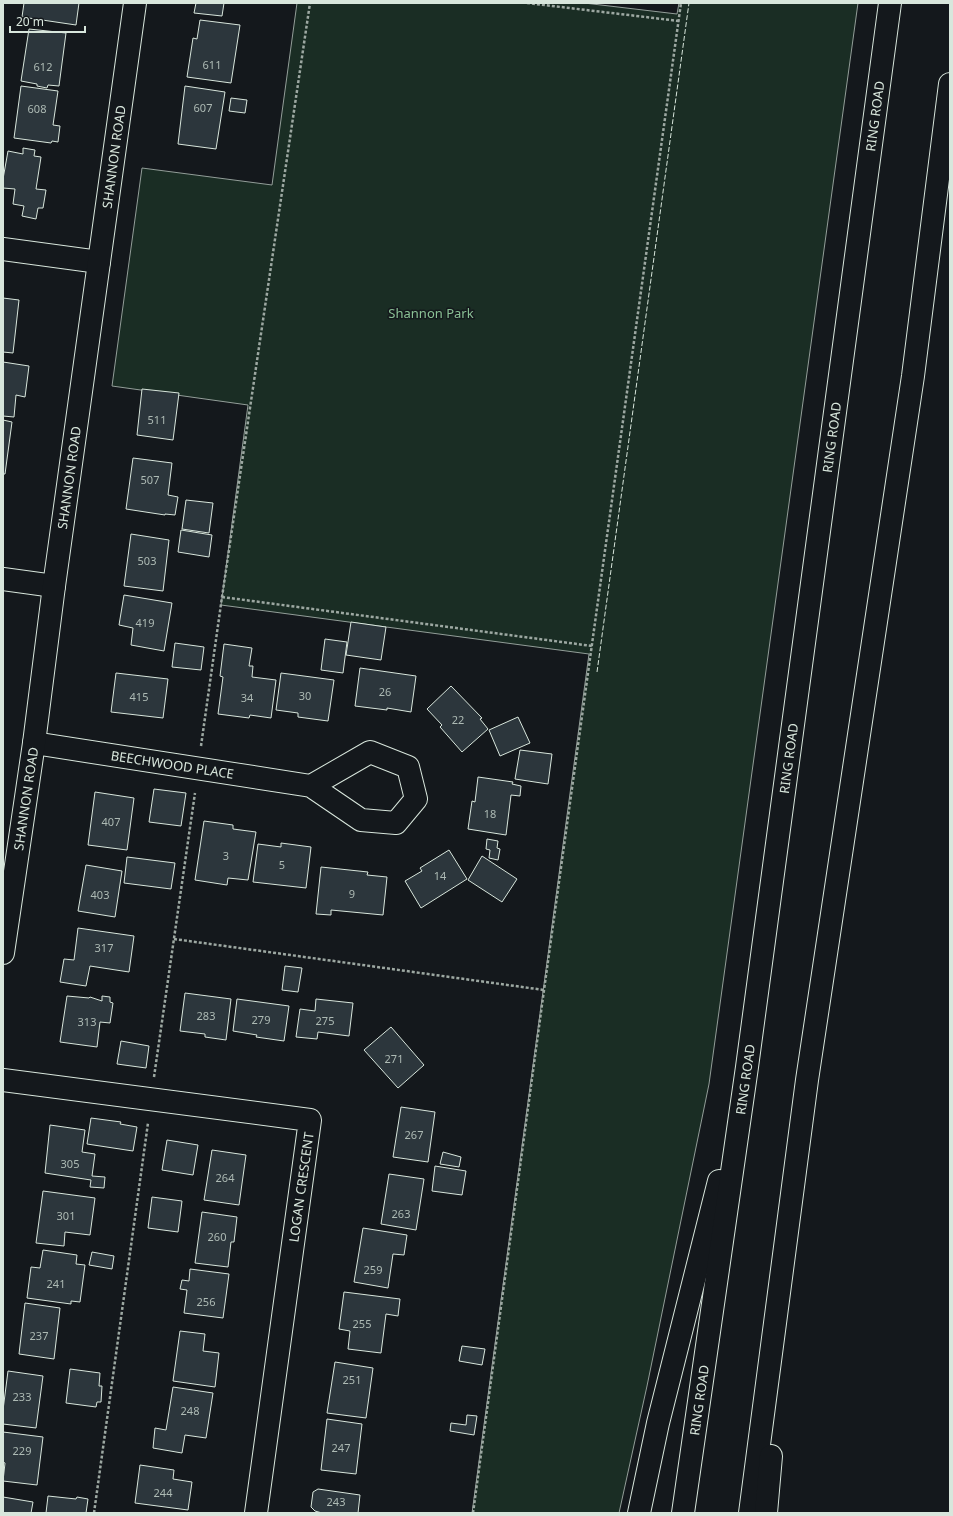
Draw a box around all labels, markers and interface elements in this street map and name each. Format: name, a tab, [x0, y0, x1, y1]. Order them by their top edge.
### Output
scale bar	[10, 8, 85, 34]
text: 20 m	[16, 13, 44, 30]
house number: 611	[203, 57, 221, 72]
house number: 612	[34, 59, 52, 74]
street label: RING ROAD	[861, 80, 888, 153]
house number: 607	[194, 100, 212, 115]
house number: 608	[28, 101, 46, 116]
street label: SHANNON ROAD	[98, 104, 130, 209]
park label: Shannon Park	[388, 304, 474, 322]
street label: RING ROAD	[818, 401, 845, 474]
house number: 511	[148, 412, 166, 427]
street label: SHANNON ROAD	[53, 425, 85, 530]
house number: 507	[141, 472, 159, 487]
house number: 503	[138, 553, 156, 568]
house number: 419	[136, 615, 154, 630]
house number: 26	[379, 684, 391, 699]
house number: 30	[299, 688, 311, 703]
house number: 415	[130, 689, 148, 704]
house number: 34	[241, 690, 254, 705]
house number: 22	[452, 712, 464, 727]
street label: RING ROAD	[775, 722, 802, 795]
street label: SHANNON ROAD	[9, 746, 42, 851]
street label: BEECHWOOD PLACE	[110, 746, 235, 783]
house number: 18	[484, 806, 496, 821]
house number: 407	[102, 814, 120, 829]
house number: 3	[223, 848, 229, 863]
house number: 5	[279, 857, 285, 872]
house number: 14	[434, 868, 447, 883]
house number: 9	[349, 886, 355, 901]
house number: 403	[91, 887, 109, 902]
house number: 317	[95, 940, 113, 955]
house number: 283	[197, 1008, 215, 1023]
house number: 279	[252, 1012, 270, 1027]
house number: 275	[316, 1013, 334, 1028]
house number: 313	[78, 1014, 96, 1029]
street label: RING ROAD	[731, 1043, 759, 1116]
house number: 271	[385, 1051, 403, 1066]
house number: 267	[405, 1127, 423, 1142]
street label: LOGAN CRESCENT	[284, 1130, 318, 1243]
house number: 305	[61, 1156, 79, 1171]
house number: 264	[216, 1170, 235, 1185]
house number: 263	[392, 1206, 410, 1221]
house number: 301	[57, 1208, 75, 1223]
house number: 260	[208, 1229, 226, 1244]
house number: 259	[364, 1262, 382, 1277]
house number: 241	[47, 1276, 65, 1291]
house number: 256	[197, 1294, 215, 1309]
house number: 255	[353, 1316, 371, 1331]
house number: 237	[30, 1328, 48, 1343]
street label: RING ROAD	[685, 1364, 713, 1437]
house number: 251	[343, 1372, 361, 1387]
house number: 233	[13, 1389, 31, 1404]
house number: 248	[181, 1403, 199, 1418]
house number: 247	[332, 1440, 350, 1455]
house number: 229	[13, 1443, 31, 1458]
house number: 244	[154, 1485, 173, 1500]
house number: 243	[327, 1494, 345, 1509]

